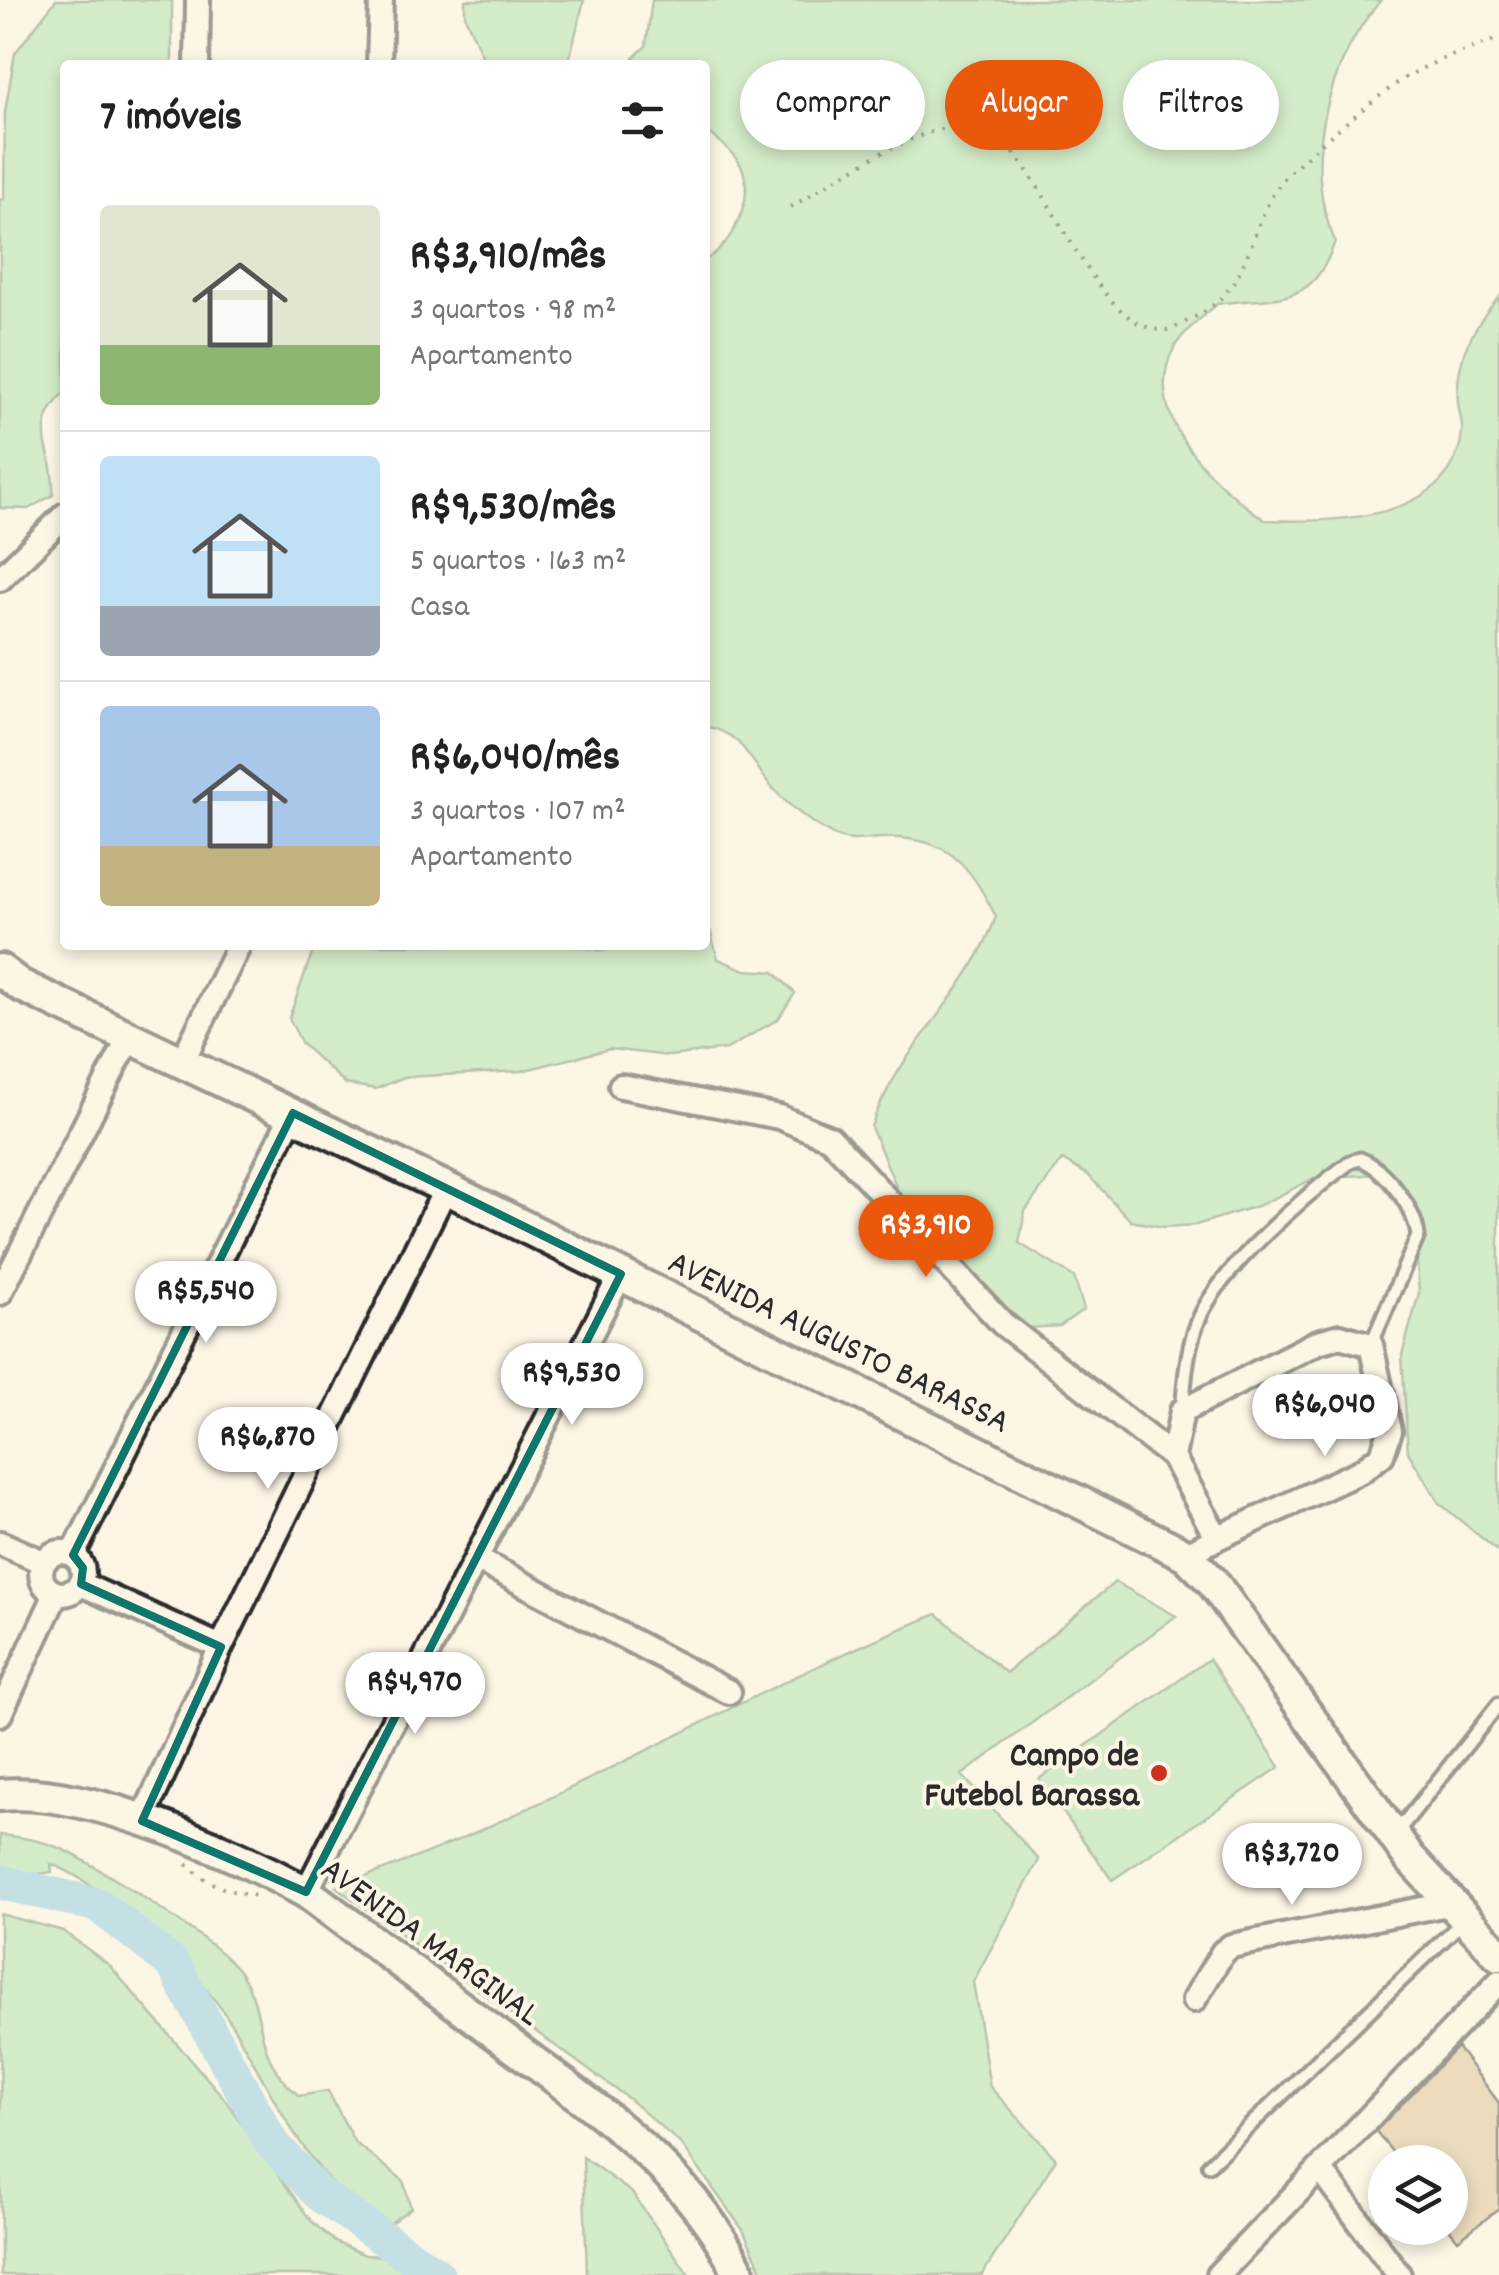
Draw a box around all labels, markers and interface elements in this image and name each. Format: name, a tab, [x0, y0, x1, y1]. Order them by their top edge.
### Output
chip: Comprar	[740, 60, 925, 150]
chip: Alugar	[945, 60, 1103, 150]
chip: Filtros	[1123, 60, 1279, 150]
text: 7 imóveis	[100, 90, 242, 150]
icon: filters	[615, 93, 670, 148]
text: R$3,910/mês	[410, 229, 606, 289]
icon: home	[180, 245, 300, 365]
text: 3 quartos · 98 m²	[410, 289, 616, 335]
text: Apartamento	[410, 335, 573, 381]
text: R$9,530/mês	[410, 480, 617, 540]
icon: home	[180, 496, 300, 616]
text: 5 quartos · 163 m²	[410, 540, 626, 586]
text: Casa	[410, 586, 469, 632]
text: R$6,040/mês	[410, 730, 620, 790]
icon: home	[180, 746, 300, 866]
text: 3 quartos · 107 m²	[410, 790, 626, 836]
text: Apartamento	[410, 836, 573, 882]
pin: R$3,910	[834, 1195, 1018, 1280]
text: R$3,910	[880, 1204, 972, 1250]
street label: AVENIDA AUGUSTO BARASSA	[658, 1240, 1017, 1449]
pin: R$5,540	[114, 1261, 298, 1346]
text: R$5,540	[157, 1270, 255, 1316]
pin: R$9,530	[480, 1343, 664, 1428]
text: R$9,530	[522, 1352, 622, 1398]
pin: R$6,040	[1233, 1374, 1417, 1459]
text: R$6,040	[1274, 1383, 1376, 1429]
pin: R$6,870	[176, 1407, 360, 1492]
text: R$6,870	[220, 1416, 316, 1462]
pin: R$4,970	[323, 1652, 507, 1737]
text: R$4,970	[367, 1661, 463, 1707]
place label: Campo de Futebol Barassa	[925, 1733, 1141, 1823]
marker: Campo de Futebol Barassa	[1148, 1762, 1170, 1784]
pin: R$3,720	[1200, 1823, 1384, 1908]
text: R$3,720	[1244, 1832, 1340, 1878]
street label: AVENIDA MARGINAL	[309, 1847, 549, 2041]
map controls	[1368, 2145, 1468, 2245]
button: layers	[1368, 2145, 1468, 2245]

